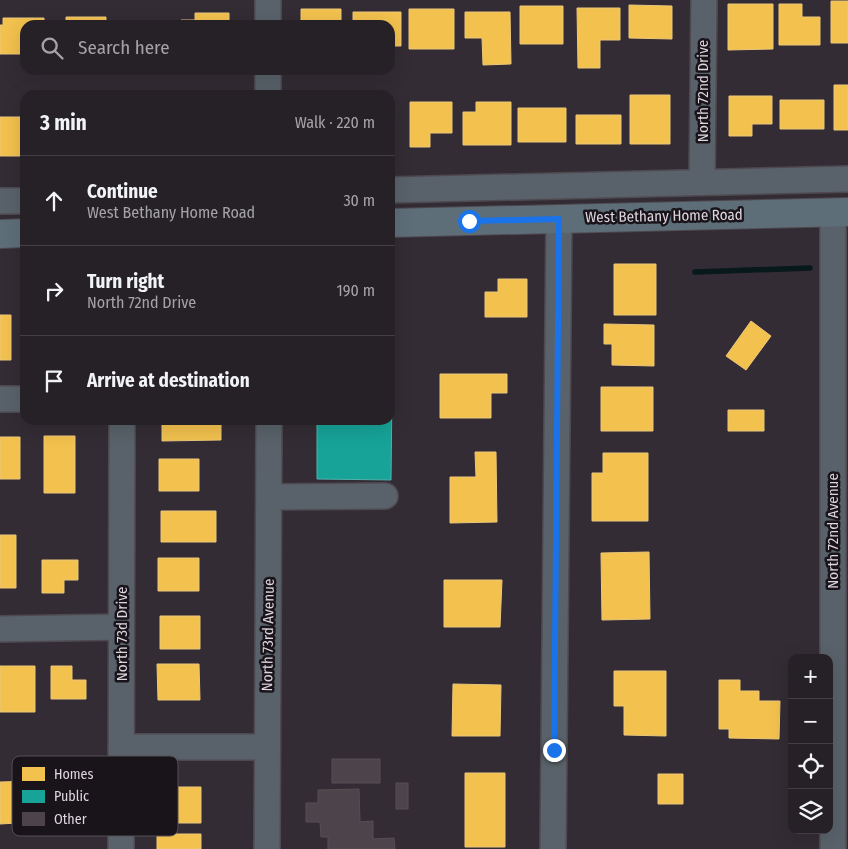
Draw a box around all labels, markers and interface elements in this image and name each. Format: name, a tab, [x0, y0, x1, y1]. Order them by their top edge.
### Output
search box	[20, 20, 395, 75]
icon: search	[38, 34, 66, 62]
text: Search here	[78, 36, 170, 59]
street label: North 72nd Drive	[694, 40, 712, 142]
text: 3 min	[40, 110, 87, 136]
text: Walk · 220 m	[295, 113, 375, 132]
text: Continue	[87, 180, 158, 203]
icon: ahead	[40, 187, 68, 215]
text: 30 m	[343, 191, 375, 210]
text: West Bethany Home Road	[87, 203, 255, 222]
street label: West Bethany Home Road	[585, 206, 743, 226]
route start	[458, 210, 481, 233]
text: Turn right	[87, 270, 164, 293]
icon: right	[40, 277, 68, 305]
text: 190 m	[337, 281, 375, 300]
text: North 72nd Drive	[87, 293, 196, 312]
icon: arrive	[40, 367, 68, 395]
text: Arrive at destination	[87, 369, 250, 392]
street label: North 72nd Avenue	[824, 473, 842, 589]
street label: North 73rd Avenue	[258, 578, 278, 692]
street label: North 73d Drive	[113, 587, 131, 681]
map controls	[788, 654, 833, 834]
button: +	[788, 654, 833, 699]
button: −	[788, 699, 833, 744]
route end	[543, 739, 566, 762]
button: locate	[788, 744, 833, 789]
legend	[12, 756, 178, 836]
text: Homes	[54, 766, 94, 783]
text: Public	[54, 788, 89, 805]
button: layers	[788, 789, 833, 834]
text: Other	[54, 811, 87, 828]

